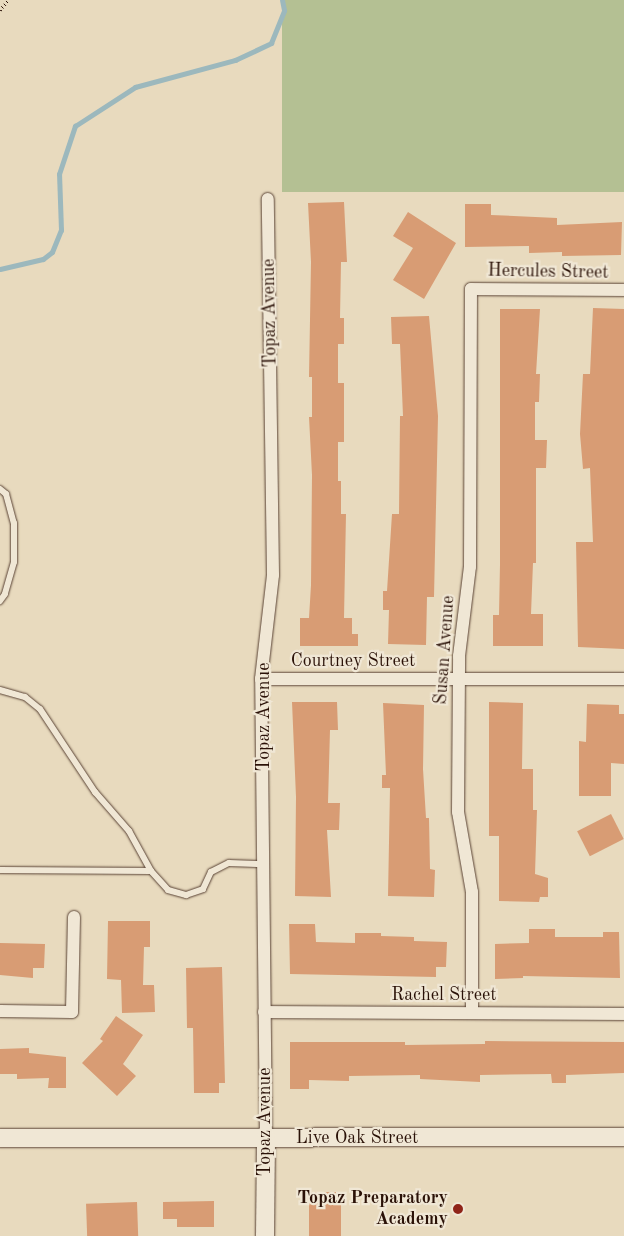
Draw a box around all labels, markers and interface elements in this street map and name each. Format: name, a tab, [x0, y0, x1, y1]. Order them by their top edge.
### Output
street label: Topaz Avenue	[258, 258, 282, 368]
street label: Hercules Street	[487, 260, 609, 284]
street label: Susan Avenue	[430, 595, 460, 705]
street label: Courtney Street	[291, 650, 415, 672]
street label: Topaz Avenue	[253, 663, 275, 771]
street label: Rachel Street	[391, 984, 497, 1006]
street label: Topaz Avenue	[254, 1068, 276, 1176]
street label: Live Oak Street	[296, 1127, 418, 1149]
place label: Topaz Preparatory Academy	[297, 1188, 448, 1230]
marker: Topaz Preparatory Academy	[452, 1203, 464, 1215]

